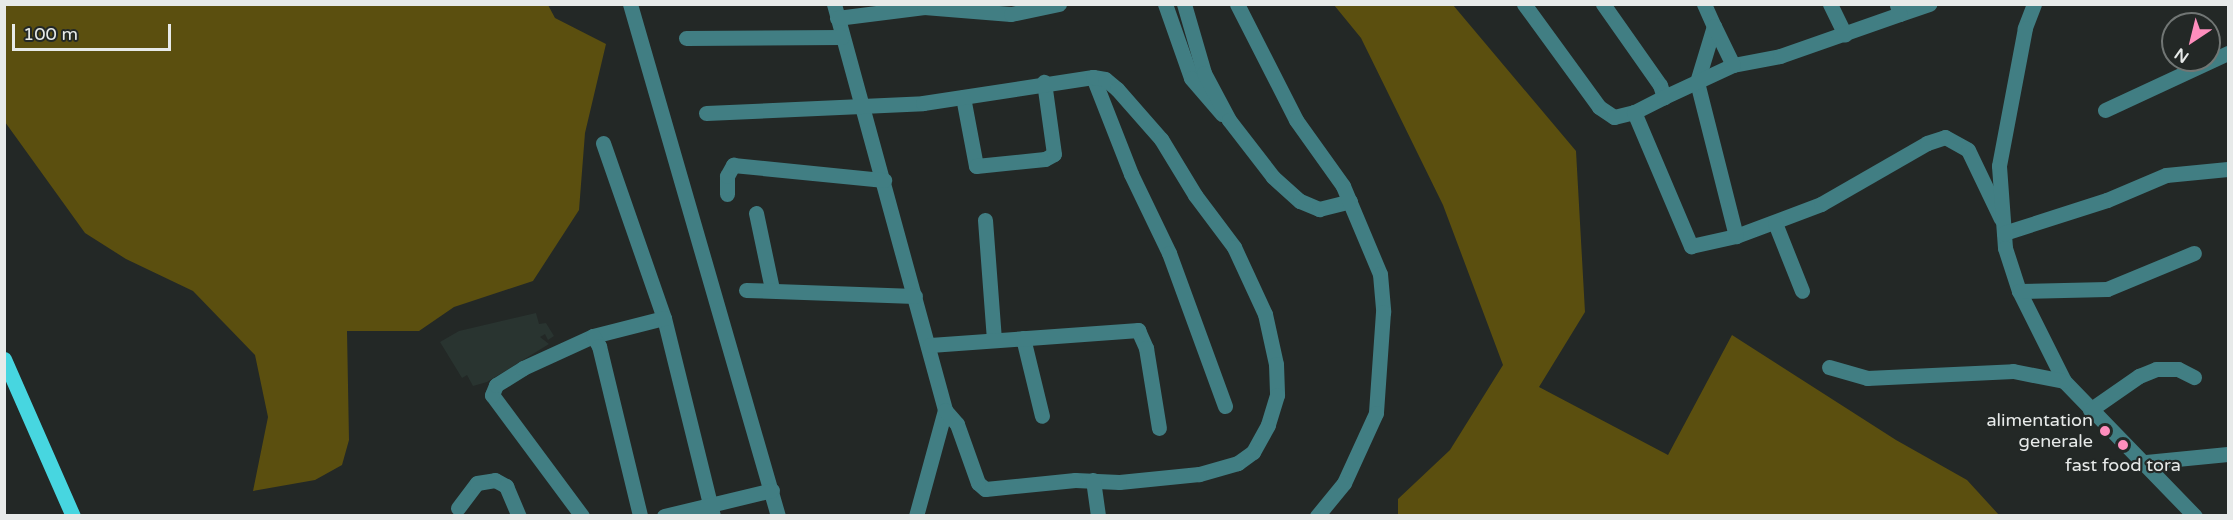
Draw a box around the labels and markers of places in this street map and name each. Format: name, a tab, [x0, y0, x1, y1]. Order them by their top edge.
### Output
place label: alimentation generale	[1986, 410, 2093, 452]
marker: alimentation generale	[2098, 424, 2112, 438]
marker: fast food tora	[2116, 438, 2130, 452]
place label: fast food tora	[2065, 454, 2181, 476]

